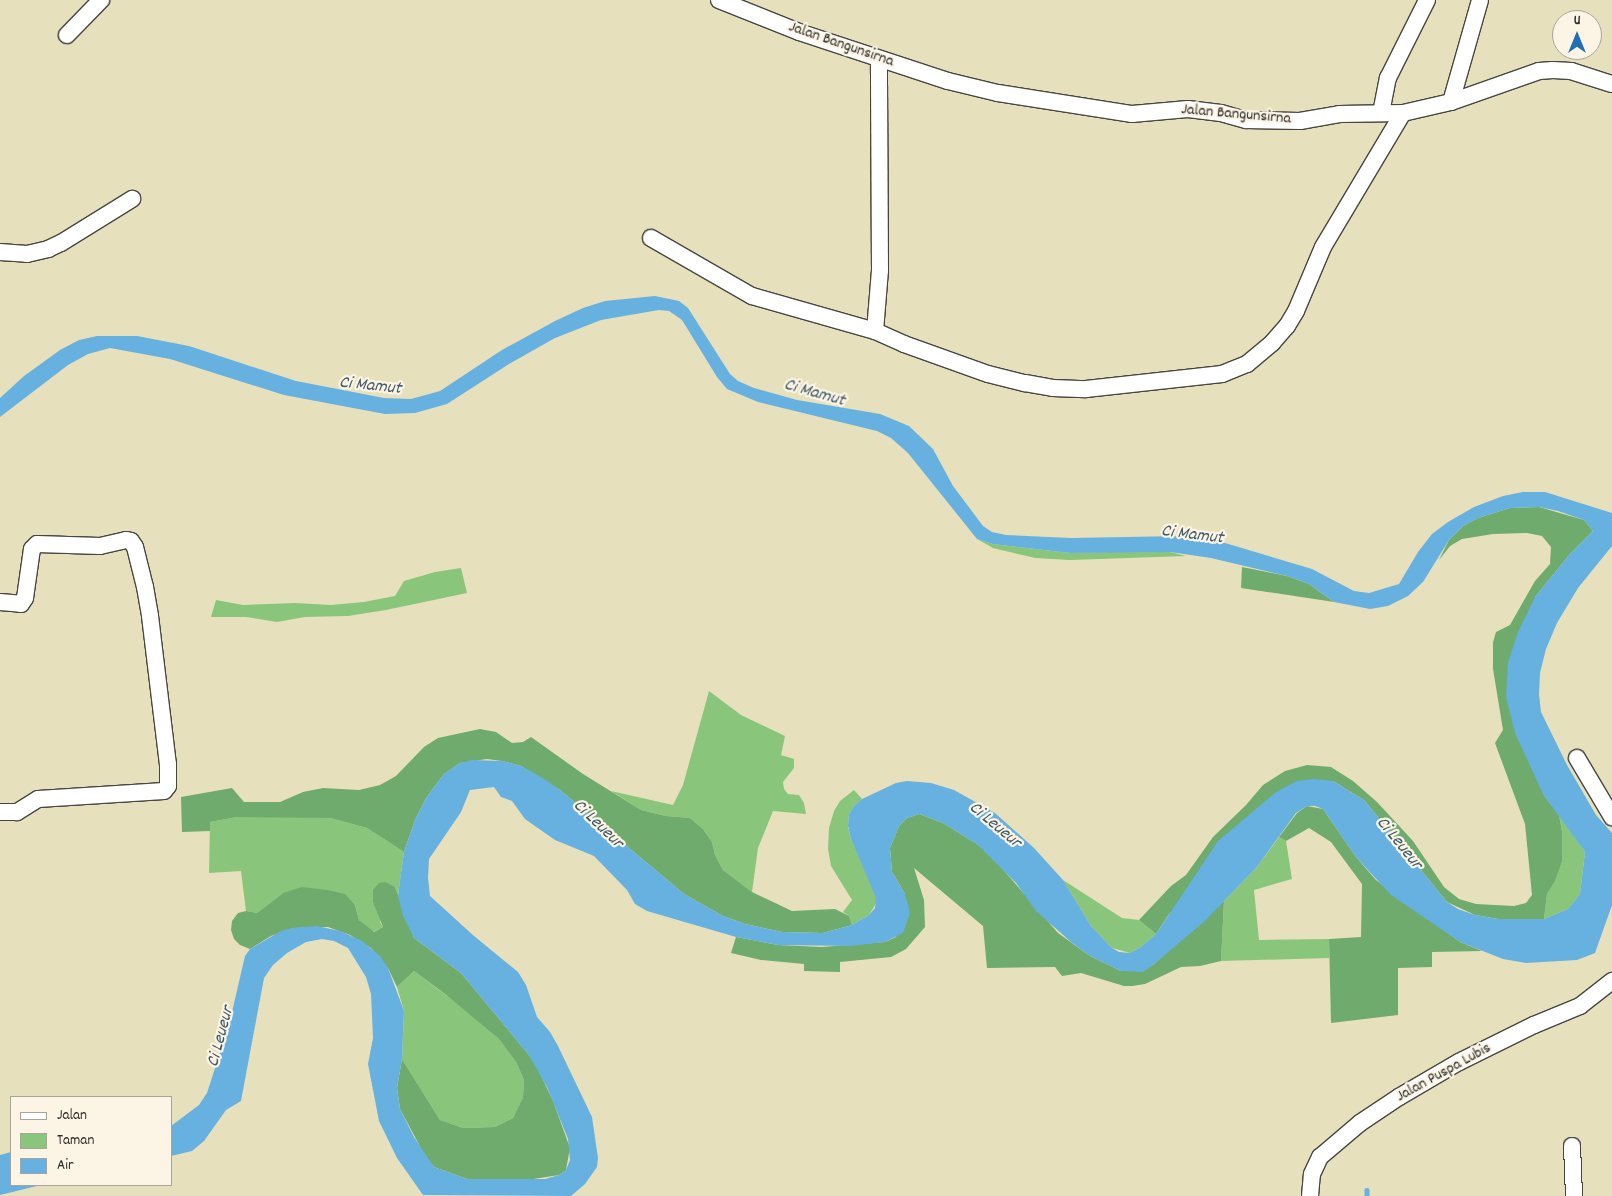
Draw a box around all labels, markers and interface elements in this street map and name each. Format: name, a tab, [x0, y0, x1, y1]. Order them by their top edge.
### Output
north arrow	[1552, 10, 1602, 60]
text: U	[1574, 11, 1580, 31]
street label: Jalan Bangunsirna	[786, 18, 896, 72]
street label: Jalan Bangunsirna	[1180, 101, 1292, 129]
water label: Ci Mamut	[338, 373, 402, 401]
water label: Ci Mamut	[781, 375, 847, 413]
water label: Ci Mamut	[1160, 521, 1224, 551]
water label: Ci Leueur	[567, 796, 627, 854]
water label: Ci Leueur	[963, 798, 1025, 854]
water label: Ci Leueur	[1370, 813, 1426, 875]
water label: Ci Leueur	[204, 1004, 240, 1070]
street label: Jalan Puspa Lubis	[1393, 1039, 1495, 1107]
legend	[10, 1096, 172, 1186]
text: Jalan	[57, 1105, 87, 1127]
text: Taman	[57, 1130, 94, 1152]
text: Air	[57, 1155, 74, 1177]

